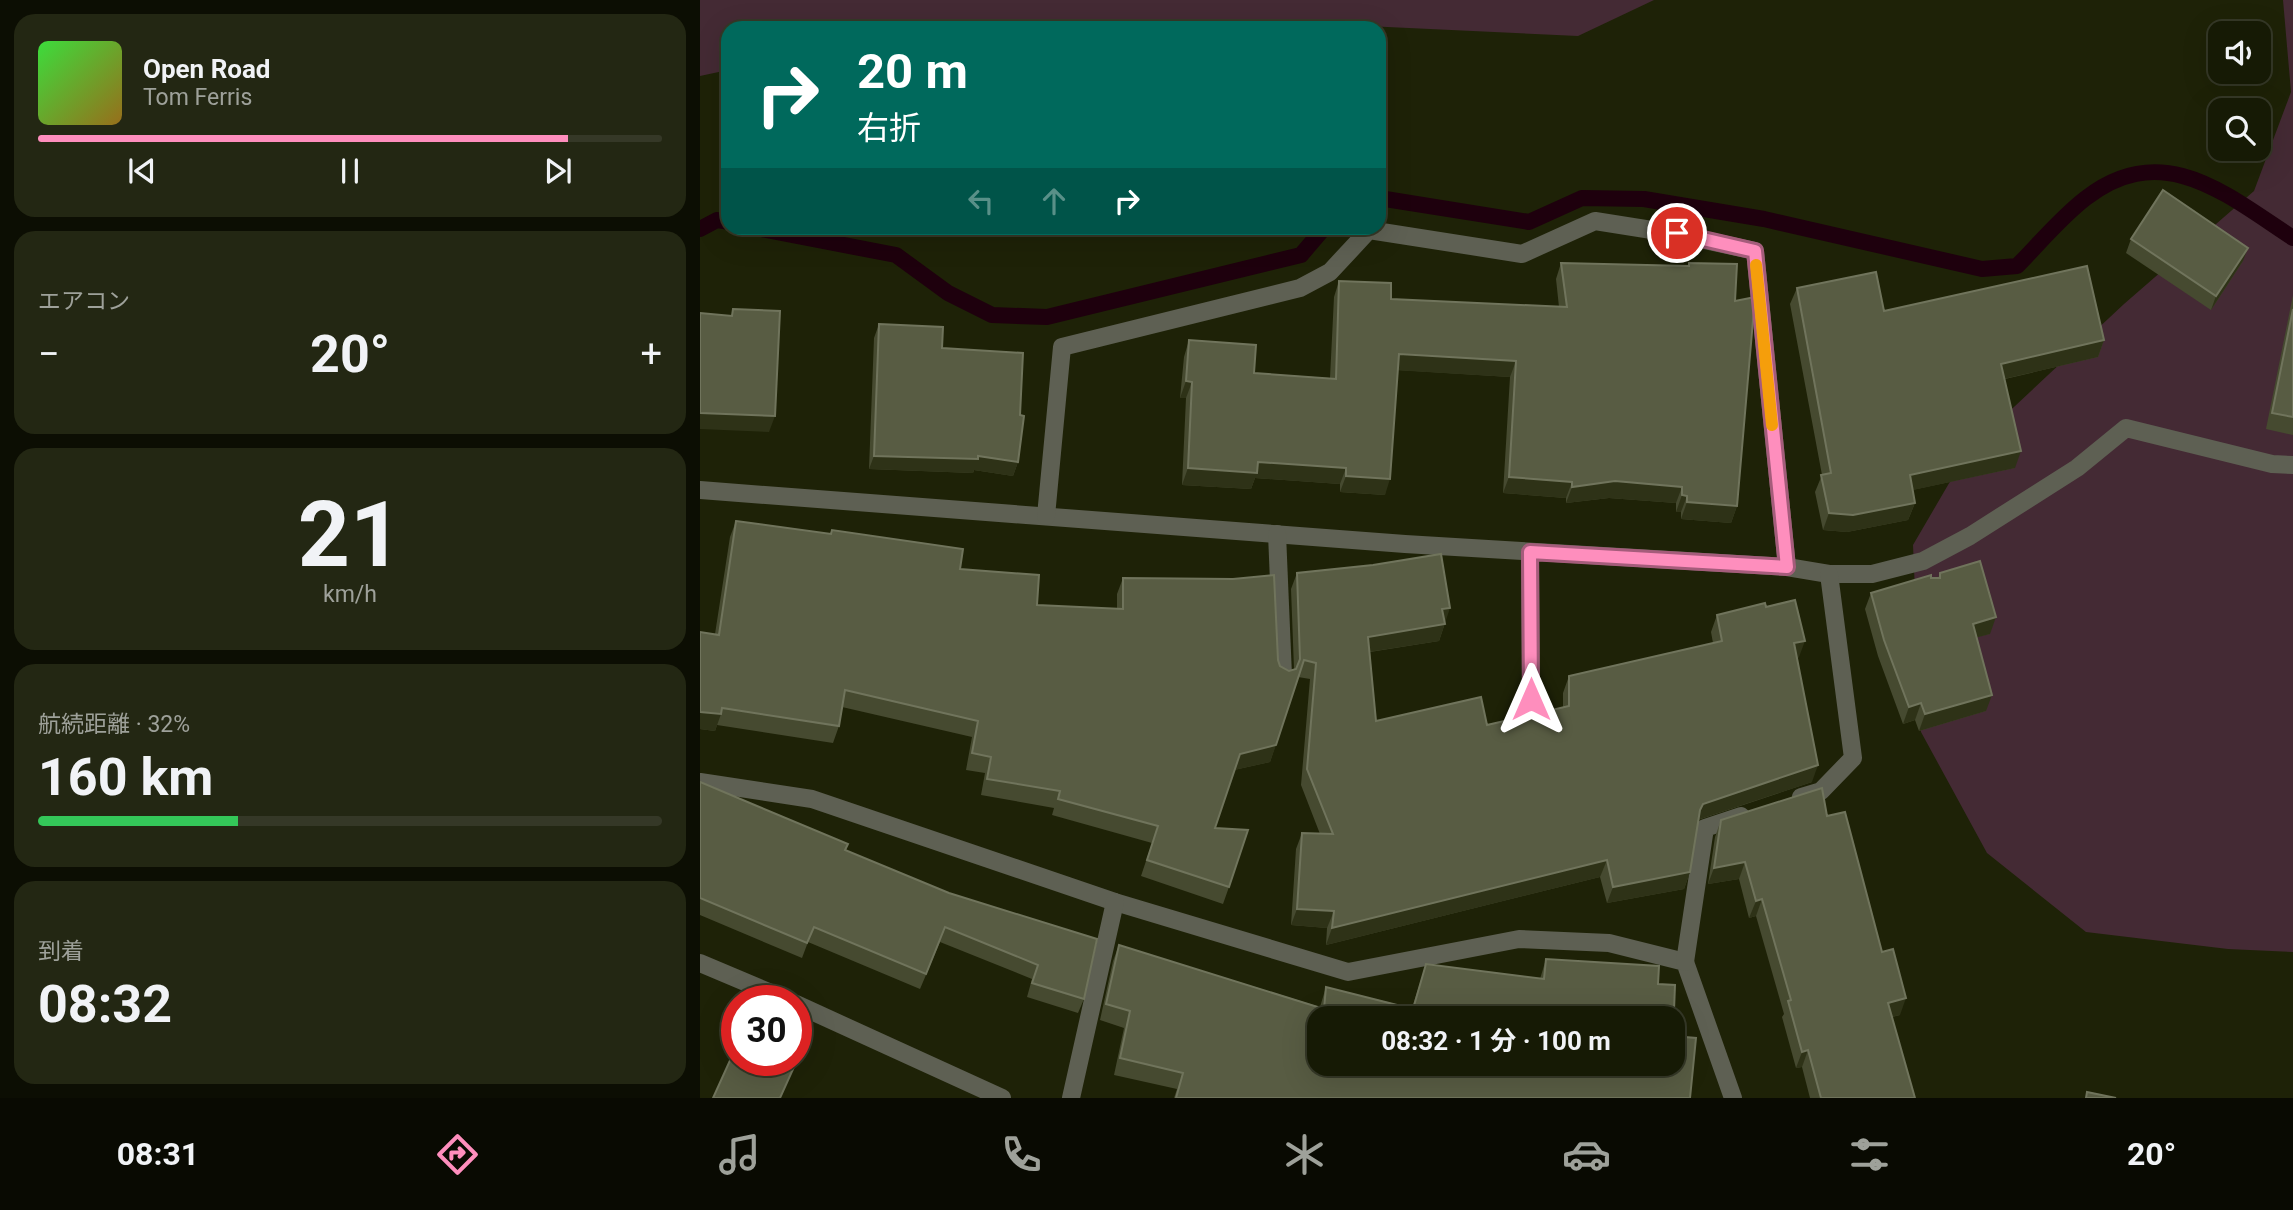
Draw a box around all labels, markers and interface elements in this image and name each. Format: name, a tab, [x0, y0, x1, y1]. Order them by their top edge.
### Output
map controls	[2208, 21, 2271, 161]
button: sound	[2208, 21, 2271, 84]
text: 20 m	[857, 43, 968, 100]
icon: right	[742, 49, 833, 140]
text: Open Road	[143, 54, 271, 84]
text: Tom Ferris	[143, 84, 252, 111]
button: search	[2208, 98, 2271, 161]
text: 右折	[857, 109, 921, 147]
icon: previous	[123, 152, 161, 190]
icon: pause	[331, 152, 369, 190]
icon: next	[539, 152, 577, 190]
icon: left	[962, 182, 1000, 220]
icon: ahead	[1035, 182, 1073, 220]
icon: right	[1108, 182, 1146, 220]
pin	[1647, 203, 1707, 263]
icon: arrive	[1658, 214, 1696, 252]
text: エアコン	[38, 288, 130, 315]
text: 20°	[310, 324, 390, 385]
text: −	[38, 332, 60, 376]
text: +	[640, 332, 662, 376]
text: 21	[298, 482, 402, 588]
text: km/h	[323, 581, 377, 608]
position arrow	[1494, 662, 1568, 736]
text: 航続距離 · 32%	[38, 711, 190, 738]
text: 160 km	[38, 747, 213, 808]
text: 到着	[38, 938, 84, 965]
text: 08:32	[38, 974, 172, 1035]
speed limit sign: 30	[721, 985, 812, 1076]
text: 08:32 · 1 分 · 100 m	[1381, 1026, 1611, 1056]
icon: directions	[433, 1130, 482, 1179]
icon: music	[715, 1130, 764, 1179]
icon: phone	[997, 1130, 1046, 1179]
icon: climate	[1280, 1130, 1329, 1179]
icon: car	[1562, 1130, 1611, 1179]
icon: filters	[1845, 1130, 1894, 1179]
text: 08:31	[117, 1135, 199, 1173]
text: 20°	[2127, 1135, 2176, 1173]

